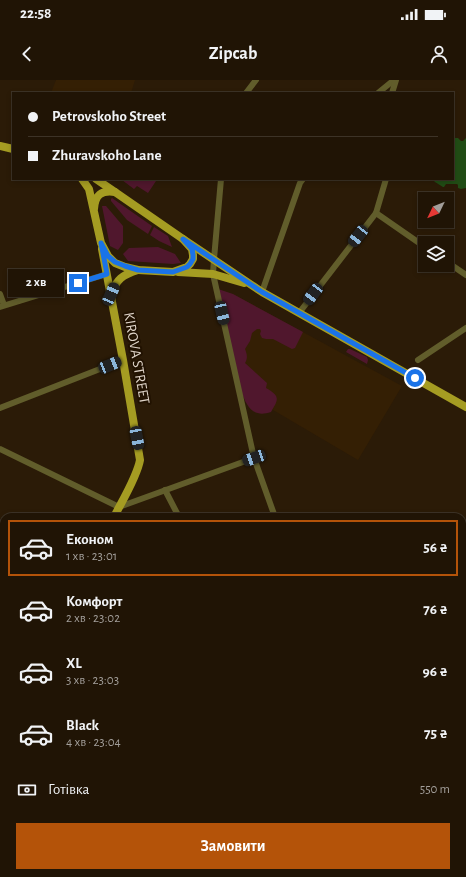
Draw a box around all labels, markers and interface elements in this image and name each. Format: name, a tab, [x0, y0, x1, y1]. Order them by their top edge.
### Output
text: 22:58	[20, 6, 51, 21]
icon: back	[16, 43, 38, 65]
icon: person	[428, 43, 450, 65]
text: Zipcab	[209, 45, 257, 63]
text: Petrovskoho Street	[52, 109, 166, 124]
text: Zhuravskoho Lane	[52, 148, 161, 163]
north arrow	[418, 192, 454, 228]
map controls	[418, 192, 454, 272]
car	[346, 223, 370, 249]
button: layers	[418, 236, 454, 272]
callout: 2 хв	[8, 269, 64, 297]
route end	[69, 274, 87, 292]
text: 2 хв	[26, 276, 46, 289]
car	[101, 281, 121, 307]
car	[301, 281, 325, 307]
car	[213, 300, 231, 326]
street label: KIROVA STREET	[121, 311, 152, 406]
car	[97, 355, 123, 375]
route start	[406, 369, 424, 387]
car	[129, 425, 145, 451]
car	[241, 448, 267, 468]
icon: car	[18, 530, 54, 566]
text: Економ	[66, 532, 114, 547]
text: 56 ₴	[423, 540, 448, 555]
text: 1 хв · 23:01	[66, 550, 117, 563]
icon: car	[18, 592, 54, 628]
text: Комфорт	[66, 594, 122, 609]
text: 76 ₴	[423, 602, 448, 617]
text: 2 хв · 23:02	[66, 612, 120, 625]
icon: car	[18, 654, 54, 690]
text: XL	[66, 656, 82, 671]
text: 96 ₴	[423, 664, 448, 679]
text: 3 хв · 23:03	[66, 674, 119, 687]
icon: car	[18, 716, 54, 752]
text: Black	[66, 718, 99, 733]
text: 75 ₴	[424, 726, 448, 741]
text: 4 хв · 23:04	[66, 736, 121, 749]
icon: cash	[16, 779, 38, 801]
text: Готівка	[48, 782, 89, 797]
text: 550 m	[420, 783, 450, 796]
button: Замовити	[16, 823, 450, 869]

